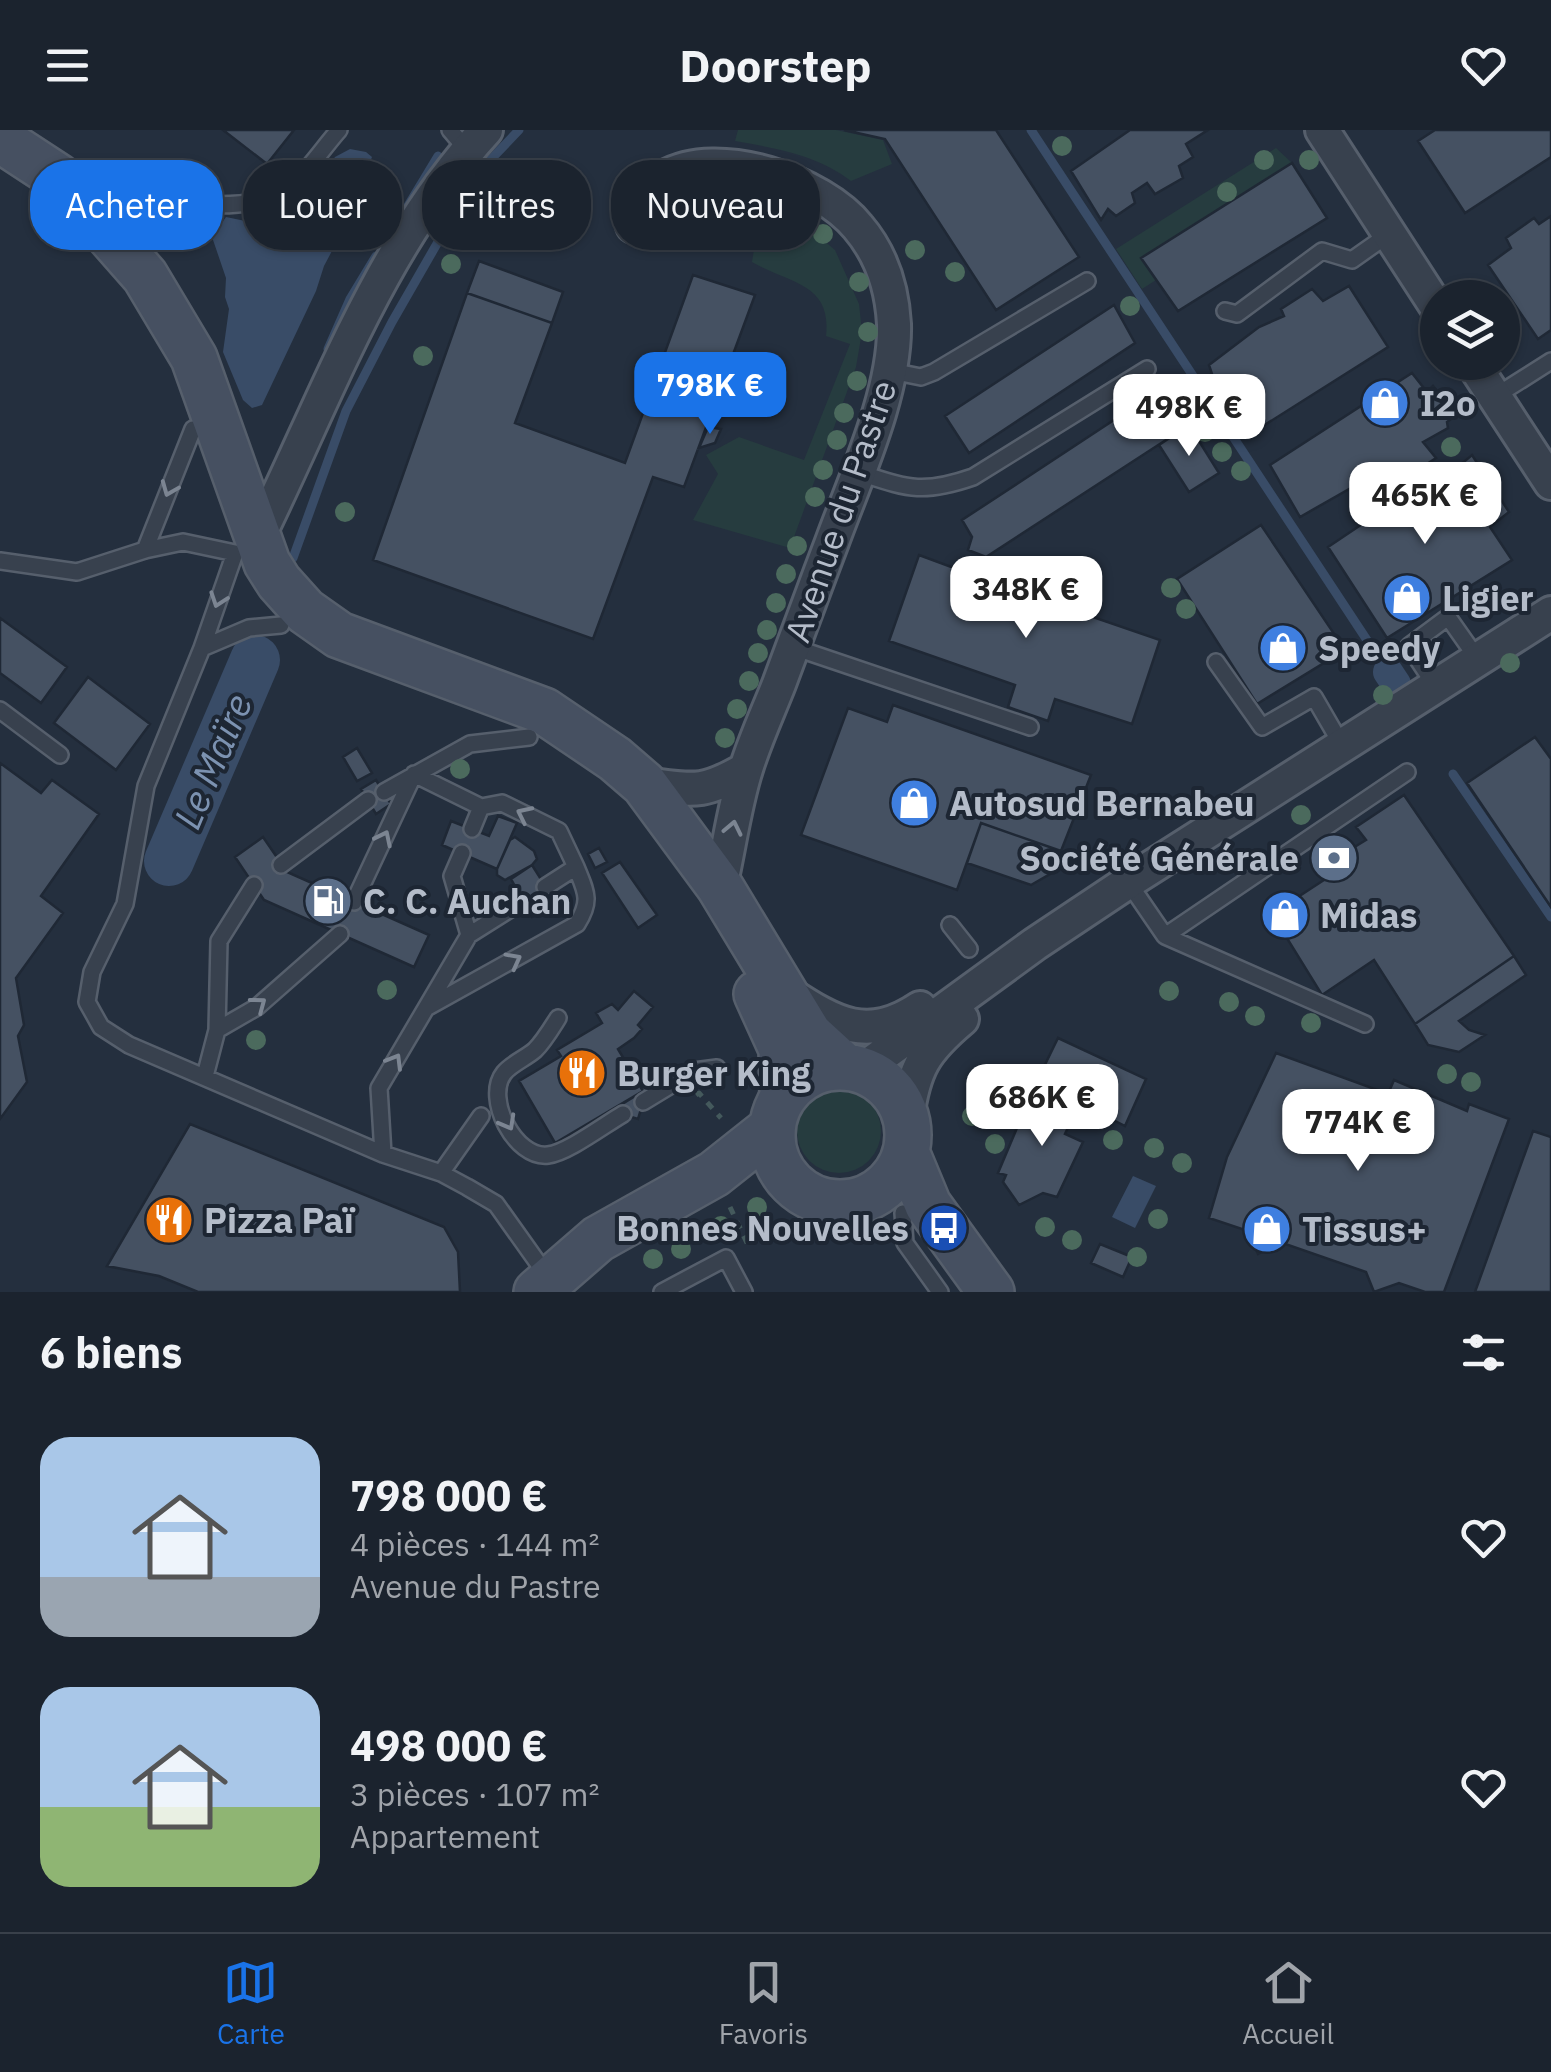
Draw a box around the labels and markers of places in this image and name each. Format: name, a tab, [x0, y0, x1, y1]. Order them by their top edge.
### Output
pin: 798K €	[629, 352, 791, 437]
pin: 498K €	[1108, 374, 1270, 459]
shop icon: I2o	[1359, 377, 1411, 429]
place label: I2o	[1420, 380, 1476, 426]
pin: 465K €	[1344, 462, 1506, 547]
pin: 348K €	[945, 556, 1107, 641]
shop icon: Ligier	[1381, 572, 1433, 624]
place label: Ligier	[1442, 575, 1534, 621]
shop icon: Speedy	[1257, 622, 1309, 674]
place label: Speedy	[1318, 625, 1441, 671]
shop icon: Autosud Bernabeu	[888, 777, 940, 829]
place label: Autosud Bernabeu	[949, 780, 1255, 826]
bank icon: Société Générale	[1308, 832, 1360, 884]
place label: Société Générale	[1019, 835, 1299, 881]
fuel station icon: C. C. Auchan	[302, 875, 354, 927]
place label: C. C. Auchan	[363, 878, 571, 924]
shop icon: Midas	[1259, 889, 1311, 941]
place label: Midas	[1320, 892, 1418, 938]
restaurant icon: Burger King	[556, 1047, 608, 1099]
place label: Burger King	[617, 1050, 811, 1096]
pin: 686K €	[961, 1064, 1123, 1149]
pin: 774K €	[1277, 1089, 1439, 1174]
restaurant icon: Pizza Paï	[143, 1194, 195, 1246]
place label: Pizza Paï	[204, 1197, 356, 1243]
bus stop icon: Bonnes Nouvelles	[918, 1202, 970, 1254]
shop icon: Tissus+	[1241, 1203, 1293, 1255]
place label: Bonnes Nouvelles	[616, 1205, 909, 1251]
place label: Tissus+	[1302, 1206, 1427, 1252]

